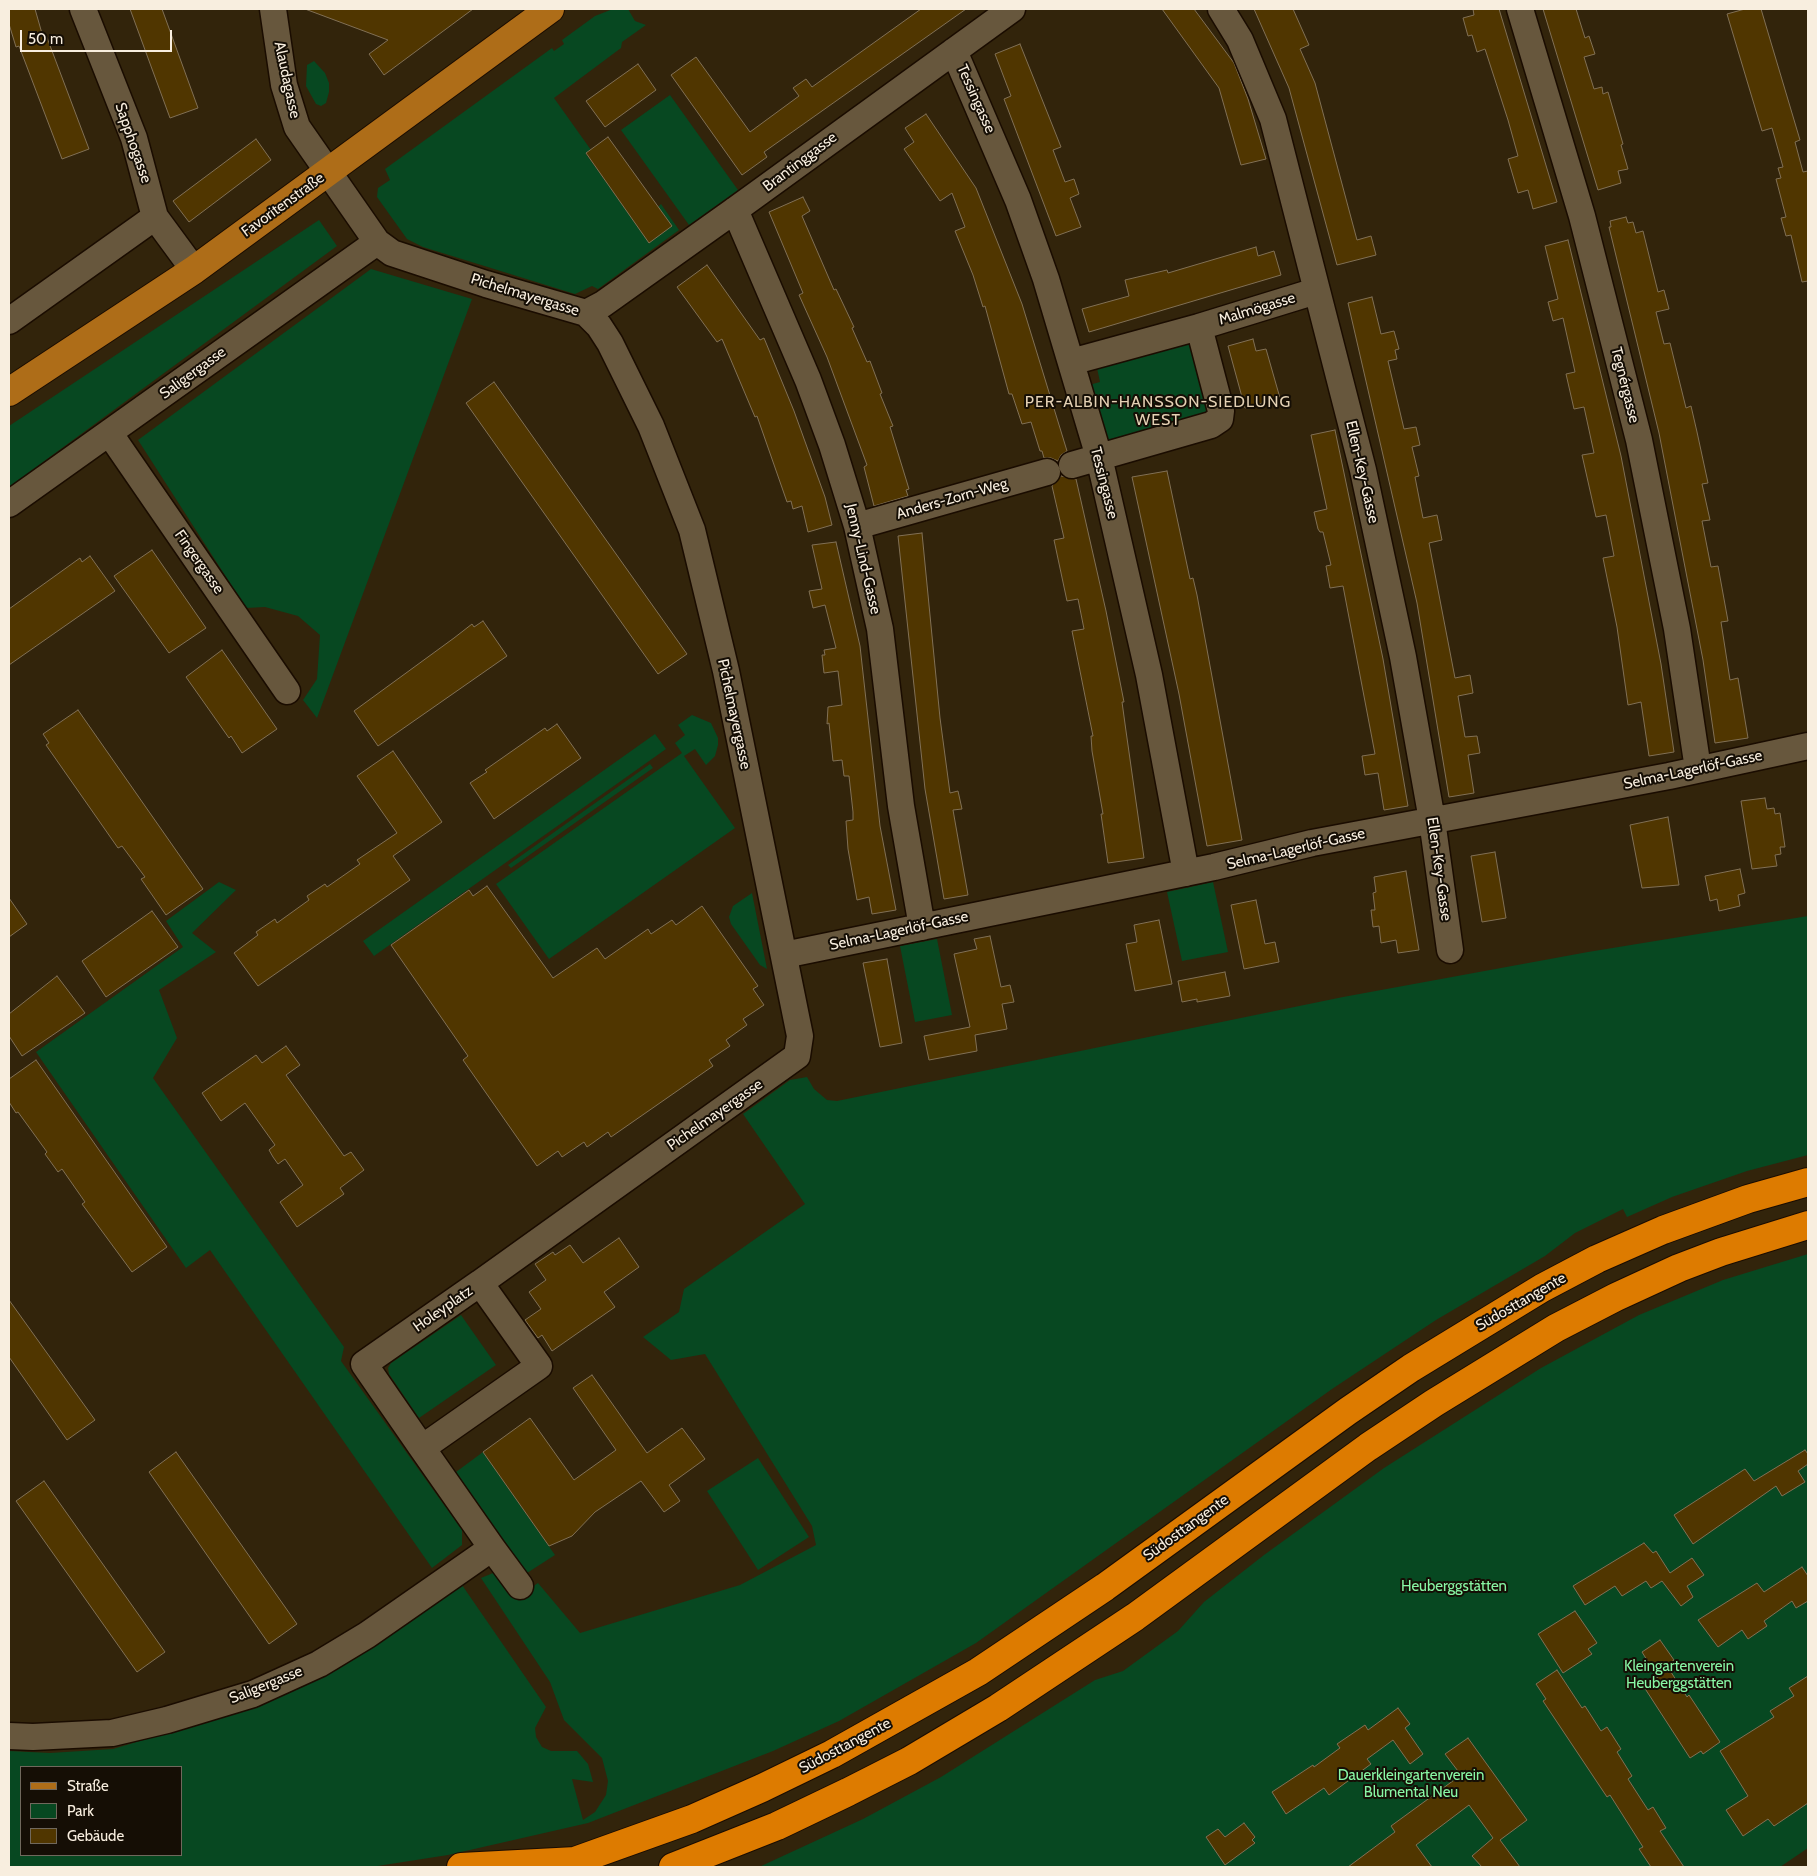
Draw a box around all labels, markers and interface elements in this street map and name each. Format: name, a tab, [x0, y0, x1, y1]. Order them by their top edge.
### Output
scale bar	[22, 20, 175, 52]
text: 50 m	[28, 30, 63, 48]
street label: Alaudagasse	[270, 40, 304, 120]
street label: Tessingasse	[953, 62, 999, 136]
street label: Sapphogasse	[111, 100, 155, 186]
street label: Brantinggasse	[760, 128, 840, 196]
street label: Favoritenstraße	[238, 169, 328, 241]
street label: Pichelmayergasse	[469, 270, 581, 320]
street label: Malmögasse	[1217, 289, 1297, 329]
street label: Saligergasse	[156, 343, 230, 403]
street label: Tegnérgasse	[1607, 345, 1643, 425]
district label: PER-ALBIN-HANSSON-SIEDLUNG WEST	[1021, 392, 1295, 430]
street label: Ellen-Key-Gasse	[1341, 419, 1383, 525]
street label: Tessingasse	[1086, 445, 1122, 521]
street label: Anders-Zorn-Weg	[894, 475, 1010, 523]
street label: Jenny-Lind-Gasse	[842, 502, 884, 616]
street label: Fingergasse	[170, 527, 228, 597]
street label: Pichelmayergasse	[714, 657, 754, 771]
street label: Selma-Lagerlöf-Gasse	[1622, 747, 1764, 793]
street label: Ellen-Key-Gasse	[1423, 816, 1455, 922]
street label: Selma-Lagerlöf-Gasse	[1225, 824, 1367, 874]
street label: Selma-Lagerlöf-Gasse	[828, 908, 970, 954]
street label: Pichelmayergasse	[664, 1075, 766, 1155]
street label: Südosttangente	[1473, 1269, 1569, 1335]
street label: Holeyplatz	[410, 1282, 476, 1336]
street label: Südosttangente	[1140, 1491, 1232, 1565]
park label: Heuberggstätten	[1401, 1578, 1507, 1596]
park label: Kleingartenverein Heuberggstätten	[1624, 1658, 1734, 1693]
street label: Saligergasse	[227, 1662, 305, 1708]
street label: Südosttangente	[796, 1714, 894, 1778]
legend	[20, 1766, 182, 1856]
park label: Dauerkleingartenverein Blumental Neu	[1338, 1767, 1484, 1802]
text: Straße	[67, 1777, 109, 1795]
text: Park	[67, 1802, 94, 1820]
text: Gebäude	[67, 1827, 124, 1845]

